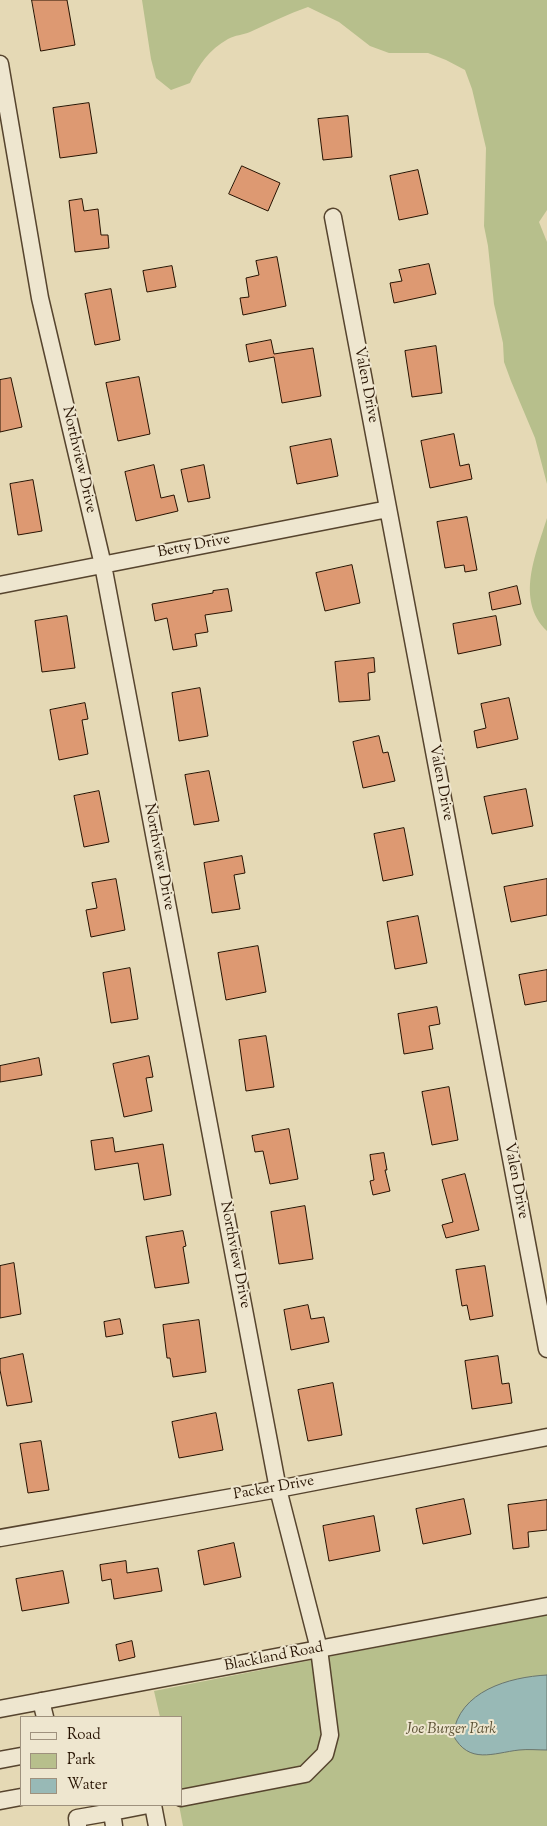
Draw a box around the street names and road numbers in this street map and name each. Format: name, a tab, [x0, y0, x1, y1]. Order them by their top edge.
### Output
street label: Valen Drive	[349, 345, 381, 425]
street label: Northview Drive	[57, 405, 99, 515]
street label: Betty Drive	[156, 531, 232, 563]
street label: Valen Drive	[424, 743, 456, 823]
street label: Northview Drive	[139, 802, 177, 912]
street label: Valen Drive	[499, 1141, 531, 1221]
street label: Northview Drive	[215, 1200, 253, 1310]
street label: Packer Drive	[232, 1473, 316, 1505]
street label: Blackland Road	[223, 1640, 325, 1676]

